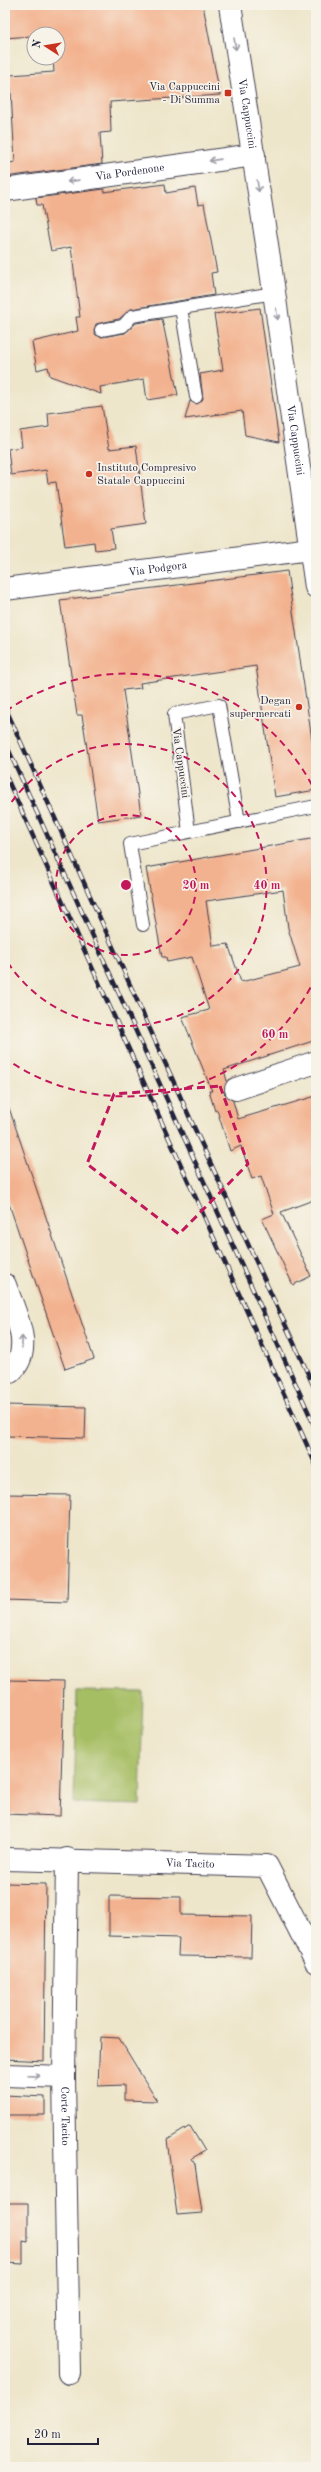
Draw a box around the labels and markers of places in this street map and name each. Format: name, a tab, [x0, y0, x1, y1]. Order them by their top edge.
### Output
place label: Via Cappuccini - Di Summa	[149, 82, 221, 106]
marker: Via Cappuccini - Di Summa	[223, 88, 233, 98]
place label: Instituto Compresivo Statale Cappuccini	[97, 463, 196, 487]
marker: Instituto Compresivo Statale Cappuccini	[84, 469, 94, 479]
place label: Degan supermercati	[230, 696, 291, 720]
marker: Degan supermercati	[294, 702, 304, 712]
centre of rings	[119, 878, 133, 892]

